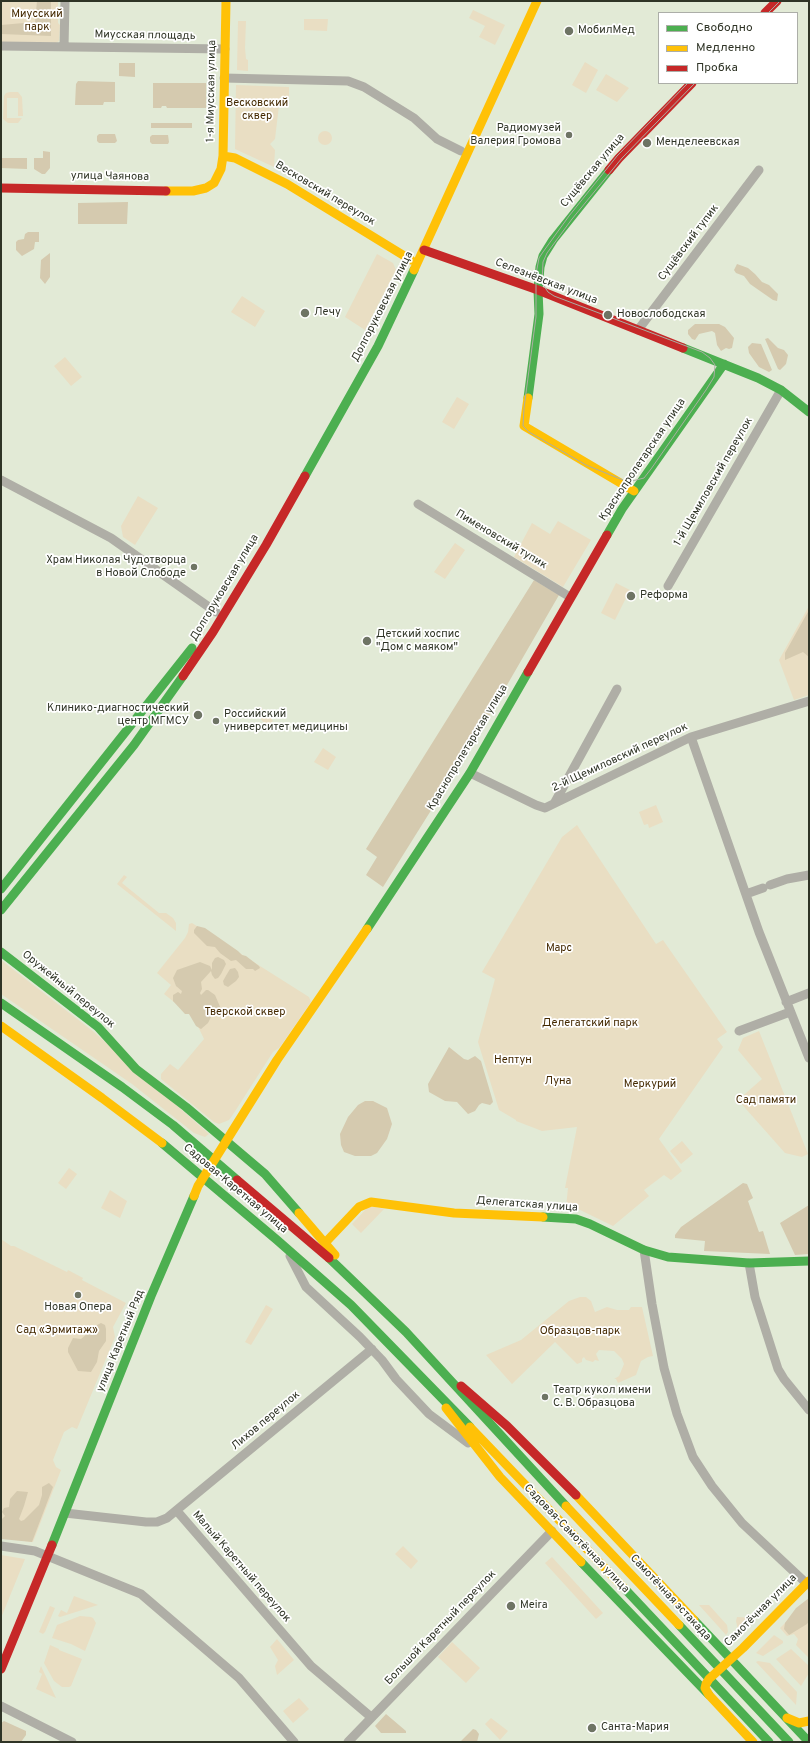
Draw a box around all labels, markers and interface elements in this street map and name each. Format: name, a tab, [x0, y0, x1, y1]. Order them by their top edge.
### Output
park label: Миусский парк	[11, 8, 63, 34]
legend	[658, 12, 798, 84]
text: Свободно	[696, 20, 753, 36]
place label: МобилМед	[578, 24, 635, 38]
marker: МобилМед	[563, 25, 575, 37]
street label: Миусская площадь	[94, 29, 196, 43]
street label: 1-я Миусская улица	[205, 40, 219, 142]
text: Медленно	[696, 40, 755, 56]
text: Пробка	[696, 60, 738, 76]
park label: Весковский сквер	[226, 97, 288, 123]
place label: Радиомузей Валерия Громова	[470, 122, 561, 148]
marker: Радиомузей Валерия Громова	[564, 130, 574, 140]
street label: Сущёвская улица	[558, 131, 628, 211]
place label: Менделеевская	[656, 136, 739, 150]
marker: Менделеевская	[641, 137, 653, 149]
street label: Весковский переулок	[273, 159, 377, 229]
street label: улица Чаянова	[71, 170, 149, 184]
street label: Сущёвский тупик	[656, 202, 722, 284]
street label: Долгоруковская улица	[349, 250, 417, 364]
street label: Селезнёвская улица	[493, 256, 599, 308]
place label: Лечу	[314, 306, 341, 320]
marker: Лечу	[299, 307, 311, 319]
place label: Новослободская	[617, 308, 705, 322]
marker: Новослободская	[602, 309, 614, 321]
street label: Краснопролетарская улица	[597, 396, 689, 524]
street label: 1-й Щемиловский переулок	[672, 415, 756, 549]
street label: Пименовский тупик	[453, 508, 549, 572]
street label: Долгоруковская улица	[188, 532, 262, 644]
place label: Храм Николая Чудотворца в Новой Слободе	[46, 554, 186, 580]
marker: Храм Николая Чудотворца в Новой Слободе	[189, 562, 199, 572]
place label: Реформа	[640, 589, 688, 603]
marker: Реформа	[625, 590, 637, 602]
place label: Детский хоспис "Дом с маяком"	[376, 628, 460, 654]
marker: Детский хоспис "Дом с маяком"	[361, 635, 373, 647]
street label: Краснопролетарская улица	[425, 683, 511, 813]
place label: Клинико-диагностический центр МГМСУ	[47, 702, 189, 728]
place label: Российский университет медицины	[224, 708, 348, 734]
marker: Клинико-диагностический центр МГМСУ	[192, 709, 204, 721]
marker: Российский университет медицины	[211, 716, 221, 726]
street label: 2-й Щемиловский переулок	[550, 721, 690, 795]
park label: Марс	[546, 942, 572, 956]
street label: Оружейный переулок	[19, 948, 117, 1032]
park label: Тверской сквер	[204, 1006, 286, 1020]
park label: Делегатский парк	[542, 1017, 638, 1031]
park label: Нептун	[494, 1054, 532, 1068]
park label: Луна	[545, 1075, 571, 1089]
park label: Меркурий	[624, 1078, 676, 1092]
park label: Сад памяти	[736, 1094, 796, 1108]
street label: Садовая-Каретная улица	[180, 1141, 290, 1237]
street label: Делегатская улица	[476, 1195, 578, 1215]
street label: улица Каретный Ряд	[94, 1288, 148, 1394]
marker: Новая Опера	[73, 1290, 83, 1300]
place label: Новая Опера	[44, 1301, 112, 1315]
park label: Сад «Эрмитаж»	[16, 1324, 98, 1338]
park label: Образцов-парк	[540, 1325, 620, 1339]
place label: Театр кукол имени С. В. Образцова	[553, 1384, 651, 1410]
street label: Лихов переулок	[229, 1389, 303, 1453]
marker: Театр кукол имени С. В. Образцова	[540, 1392, 550, 1402]
street label: Садовая-Самотёчная улица	[521, 1482, 631, 1596]
street label: Малый Каретный переулок	[189, 1509, 293, 1625]
street label: Самотёчная эстакада	[627, 1552, 713, 1644]
street label: Большой Каретный переулок	[383, 1568, 499, 1688]
street label: Самотёчная улица	[722, 1572, 800, 1650]
place label: Meira	[520, 1599, 547, 1613]
marker: Meira	[505, 1600, 517, 1612]
place label: Санта-Мария	[601, 1721, 669, 1735]
marker: Санта-Мария	[586, 1722, 598, 1734]

